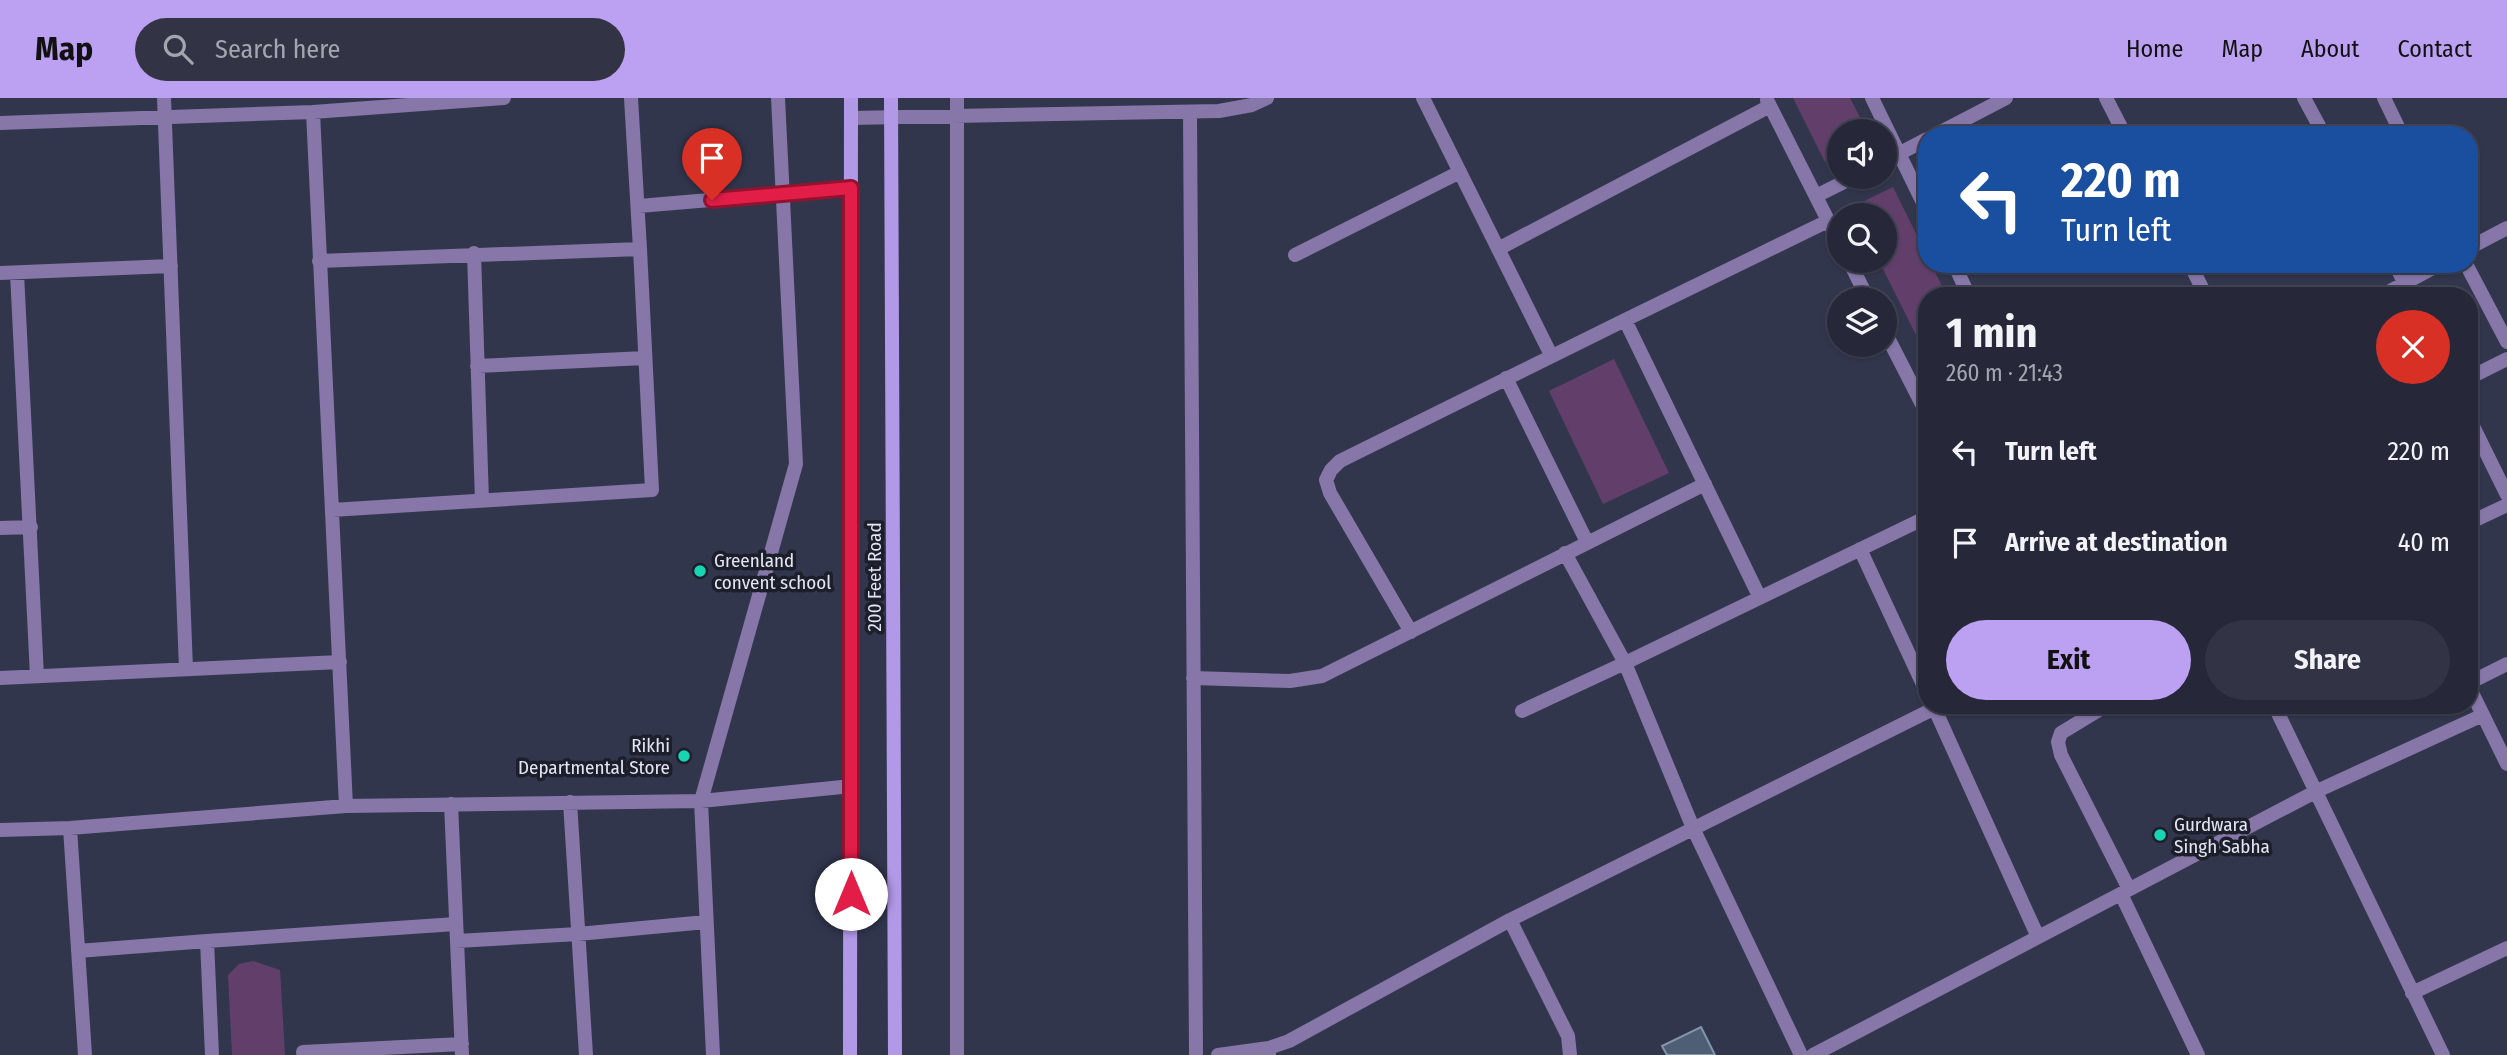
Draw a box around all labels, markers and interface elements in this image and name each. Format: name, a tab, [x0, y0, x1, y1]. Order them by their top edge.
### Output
search box	[135, 18, 625, 81]
text: Map	[35, 29, 93, 69]
icon: search	[159, 30, 197, 68]
text: Search here	[215, 34, 340, 65]
text: Home	[2126, 35, 2183, 63]
text: Map	[2221, 35, 2263, 63]
text: About	[2301, 35, 2359, 63]
text: Contact	[2397, 35, 2472, 63]
map controls	[1827, 119, 1897, 357]
button: sound	[1827, 119, 1897, 189]
pin	[682, 128, 742, 200]
icon: arrive	[693, 139, 731, 177]
text: 220 m	[2061, 151, 2181, 210]
icon: left	[1946, 154, 2037, 245]
button: search	[1827, 203, 1897, 273]
text: Turn left	[2061, 211, 2171, 249]
button: layers	[1827, 287, 1897, 357]
text: 1 min	[1946, 308, 2037, 358]
button: close	[2376, 310, 2450, 384]
text: 260 m · 21:43	[1946, 359, 2063, 387]
icon: left	[1946, 433, 1984, 471]
text: Turn left	[2005, 436, 2097, 467]
text: 220 m	[2387, 436, 2450, 467]
street label: 200 Feet Road	[863, 522, 886, 632]
icon: arrive	[1946, 524, 1984, 562]
text: Arrive at destination	[2005, 527, 2228, 558]
text: 40 m	[2398, 527, 2450, 558]
place label: Greenland convent school	[714, 549, 831, 594]
marker: Greenland convent school	[692, 563, 708, 579]
button: Exit	[1946, 620, 2191, 700]
button: Share	[2205, 620, 2450, 700]
place label: Rikhi Departmental Store	[518, 734, 670, 779]
marker: Rikhi Departmental Store	[676, 748, 692, 764]
place label: Gurdwara Singh Sabha	[2174, 813, 2270, 858]
marker: Gurdwara Singh Sabha	[2152, 827, 2168, 843]
position arrow	[814, 857, 888, 931]

